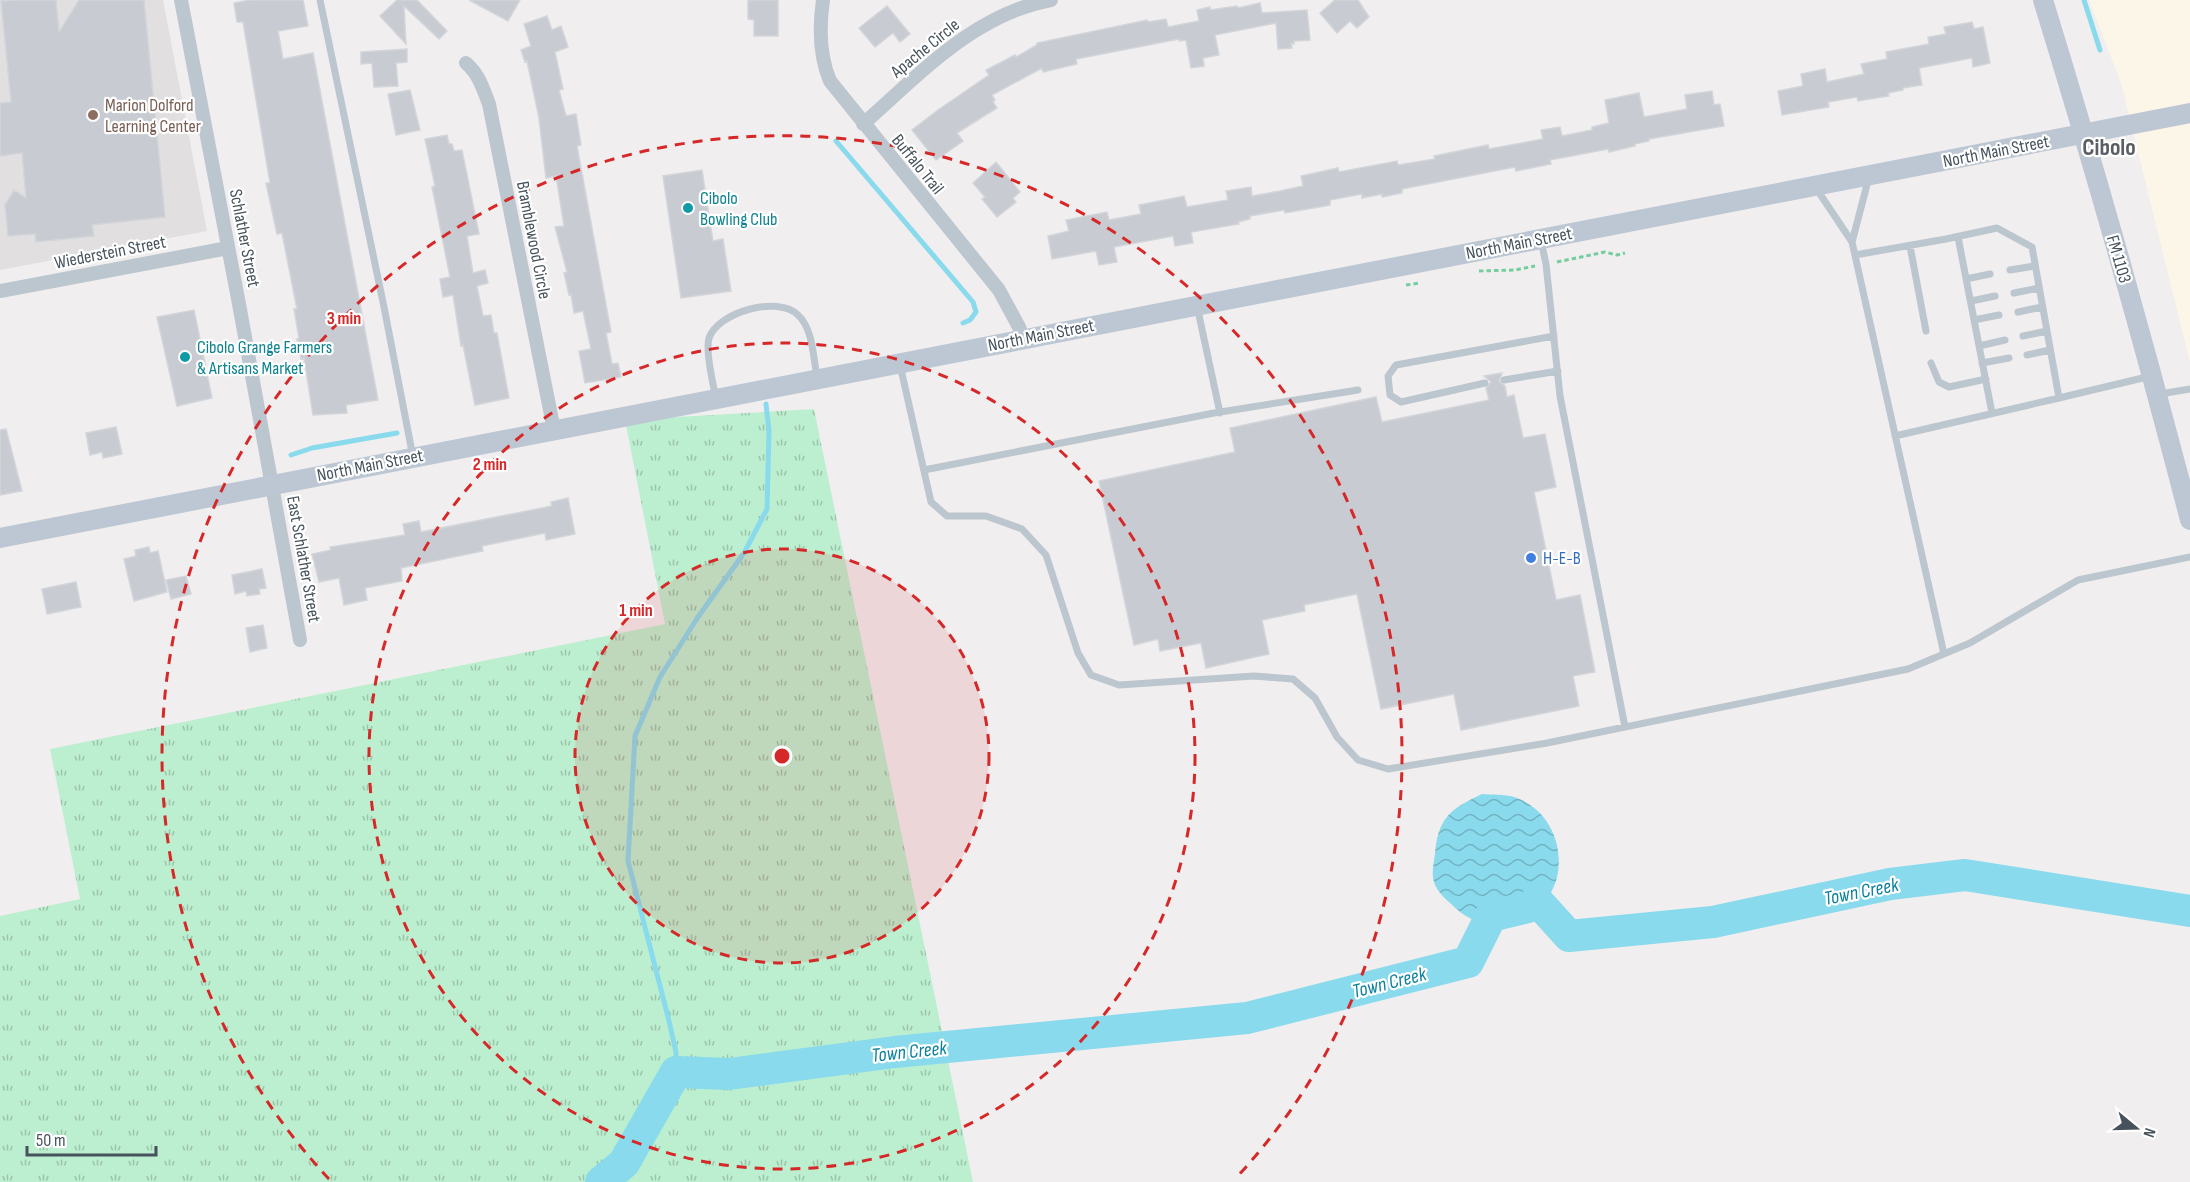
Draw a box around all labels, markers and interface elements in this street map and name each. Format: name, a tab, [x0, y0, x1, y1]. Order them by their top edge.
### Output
street label: Apache Circle	[886, 14, 964, 83]
place label: Marion Dolford Learning Center	[105, 95, 201, 137]
marker: Marion Dolford Learning Center	[86, 108, 100, 122]
street label: Buffalo Trail	[887, 130, 948, 198]
street label: North Main Street	[1941, 131, 2051, 172]
district label: Cibolo	[2082, 133, 2136, 162]
street label: Bramblewood Circle	[512, 179, 555, 301]
street label: Schlather Street	[225, 187, 264, 289]
place label: Cibolo Bowling Club	[700, 188, 777, 230]
marker: Cibolo Bowling Club	[681, 201, 695, 215]
street label: North Main Street	[1464, 223, 1574, 264]
street label: Wiederstein Street	[53, 231, 168, 274]
street label: FM 1103	[2102, 233, 2135, 286]
text: 3 min	[327, 308, 361, 329]
street label: North Main Street	[986, 315, 1096, 356]
place label: Cibolo Grange Farmers & Artisans Market	[197, 337, 332, 379]
marker: Cibolo Grange Farmers & Artisans Market	[178, 350, 192, 364]
street label: North Main Street	[315, 445, 425, 486]
text: 2 min	[473, 454, 507, 475]
street label: East Schlather Street	[282, 494, 325, 625]
place label: H-E-B	[1543, 548, 1581, 569]
marker: H-E-B	[1524, 551, 1538, 565]
text: 1 min	[619, 600, 653, 621]
centre of rings	[772, 746, 792, 766]
water label: Town Creek	[1822, 873, 1901, 911]
water label: Town Creek	[1350, 962, 1429, 1004]
water label: Town Creek	[870, 1036, 948, 1068]
north arrow	[2106, 1098, 2166, 1158]
scale bar	[27, 1119, 156, 1157]
text: N	[2138, 1125, 2159, 1140]
text: 50 m	[36, 1130, 66, 1151]

